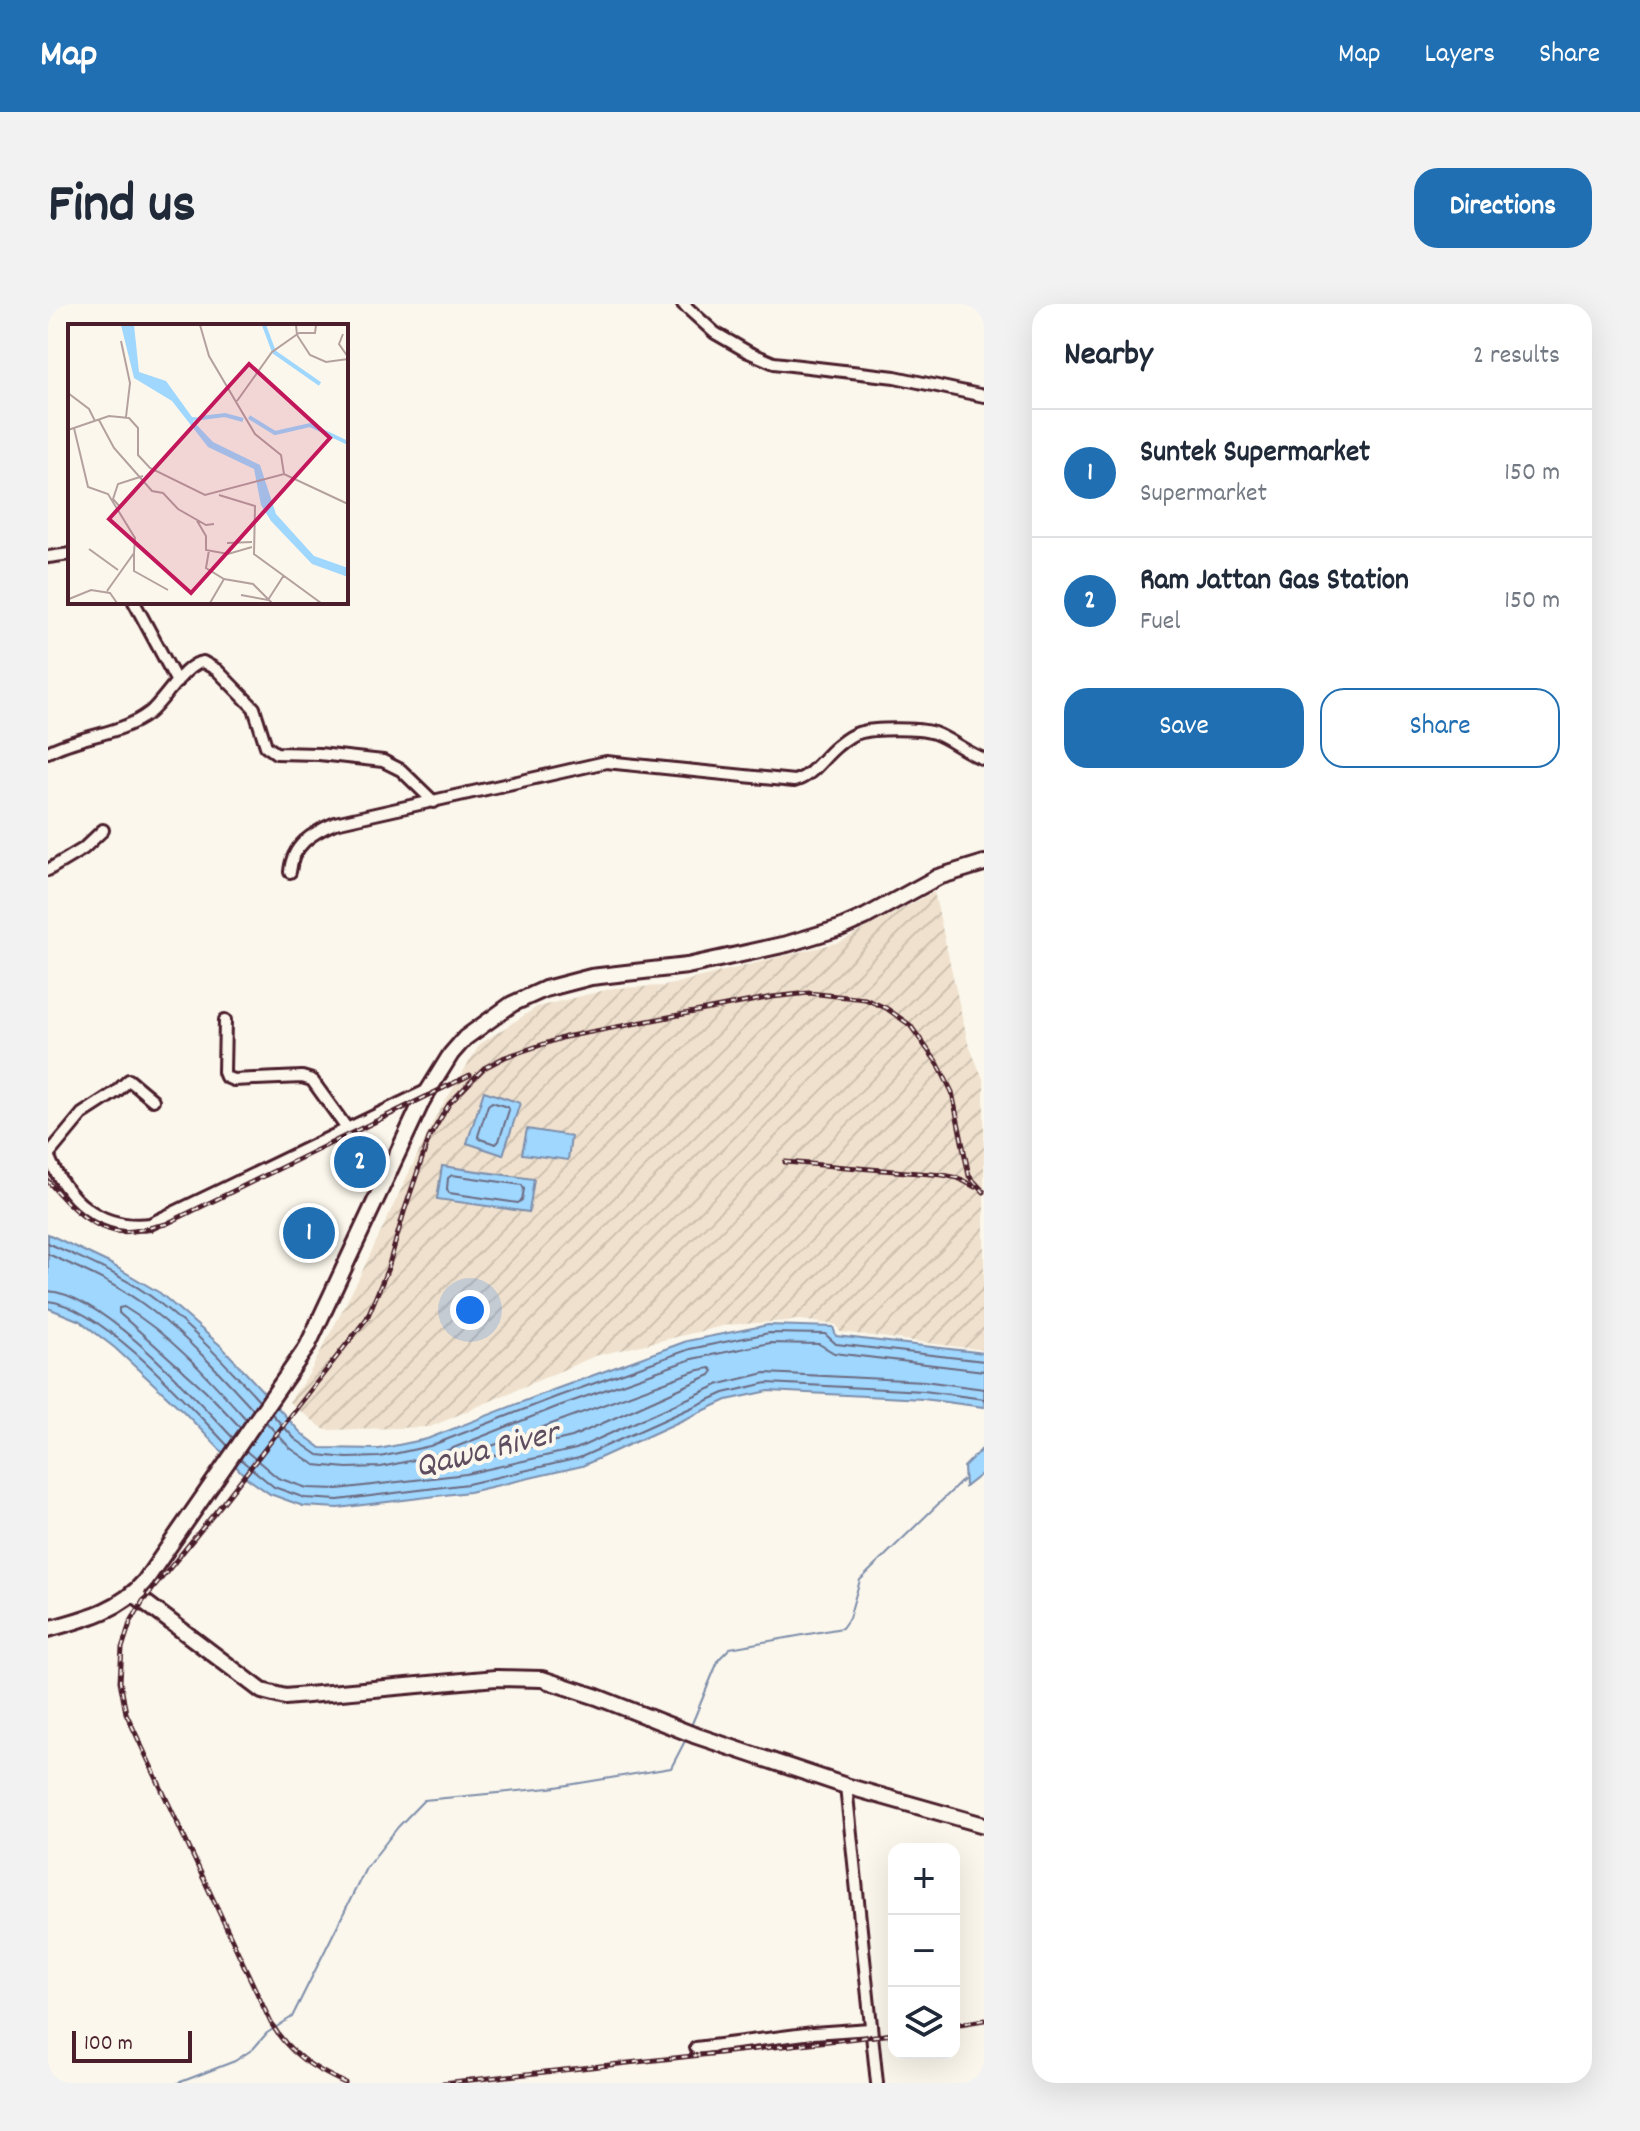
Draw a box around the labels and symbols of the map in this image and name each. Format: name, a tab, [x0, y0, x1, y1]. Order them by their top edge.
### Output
inset map	[68, 324, 348, 604]
pin: 2	[334, 1132, 386, 1192]
pin: 1	[283, 1203, 335, 1263]
your location	[450, 1290, 490, 1330]
water label: Qawa River	[411, 1410, 567, 1494]
scale bar	[72, 2027, 192, 2063]

